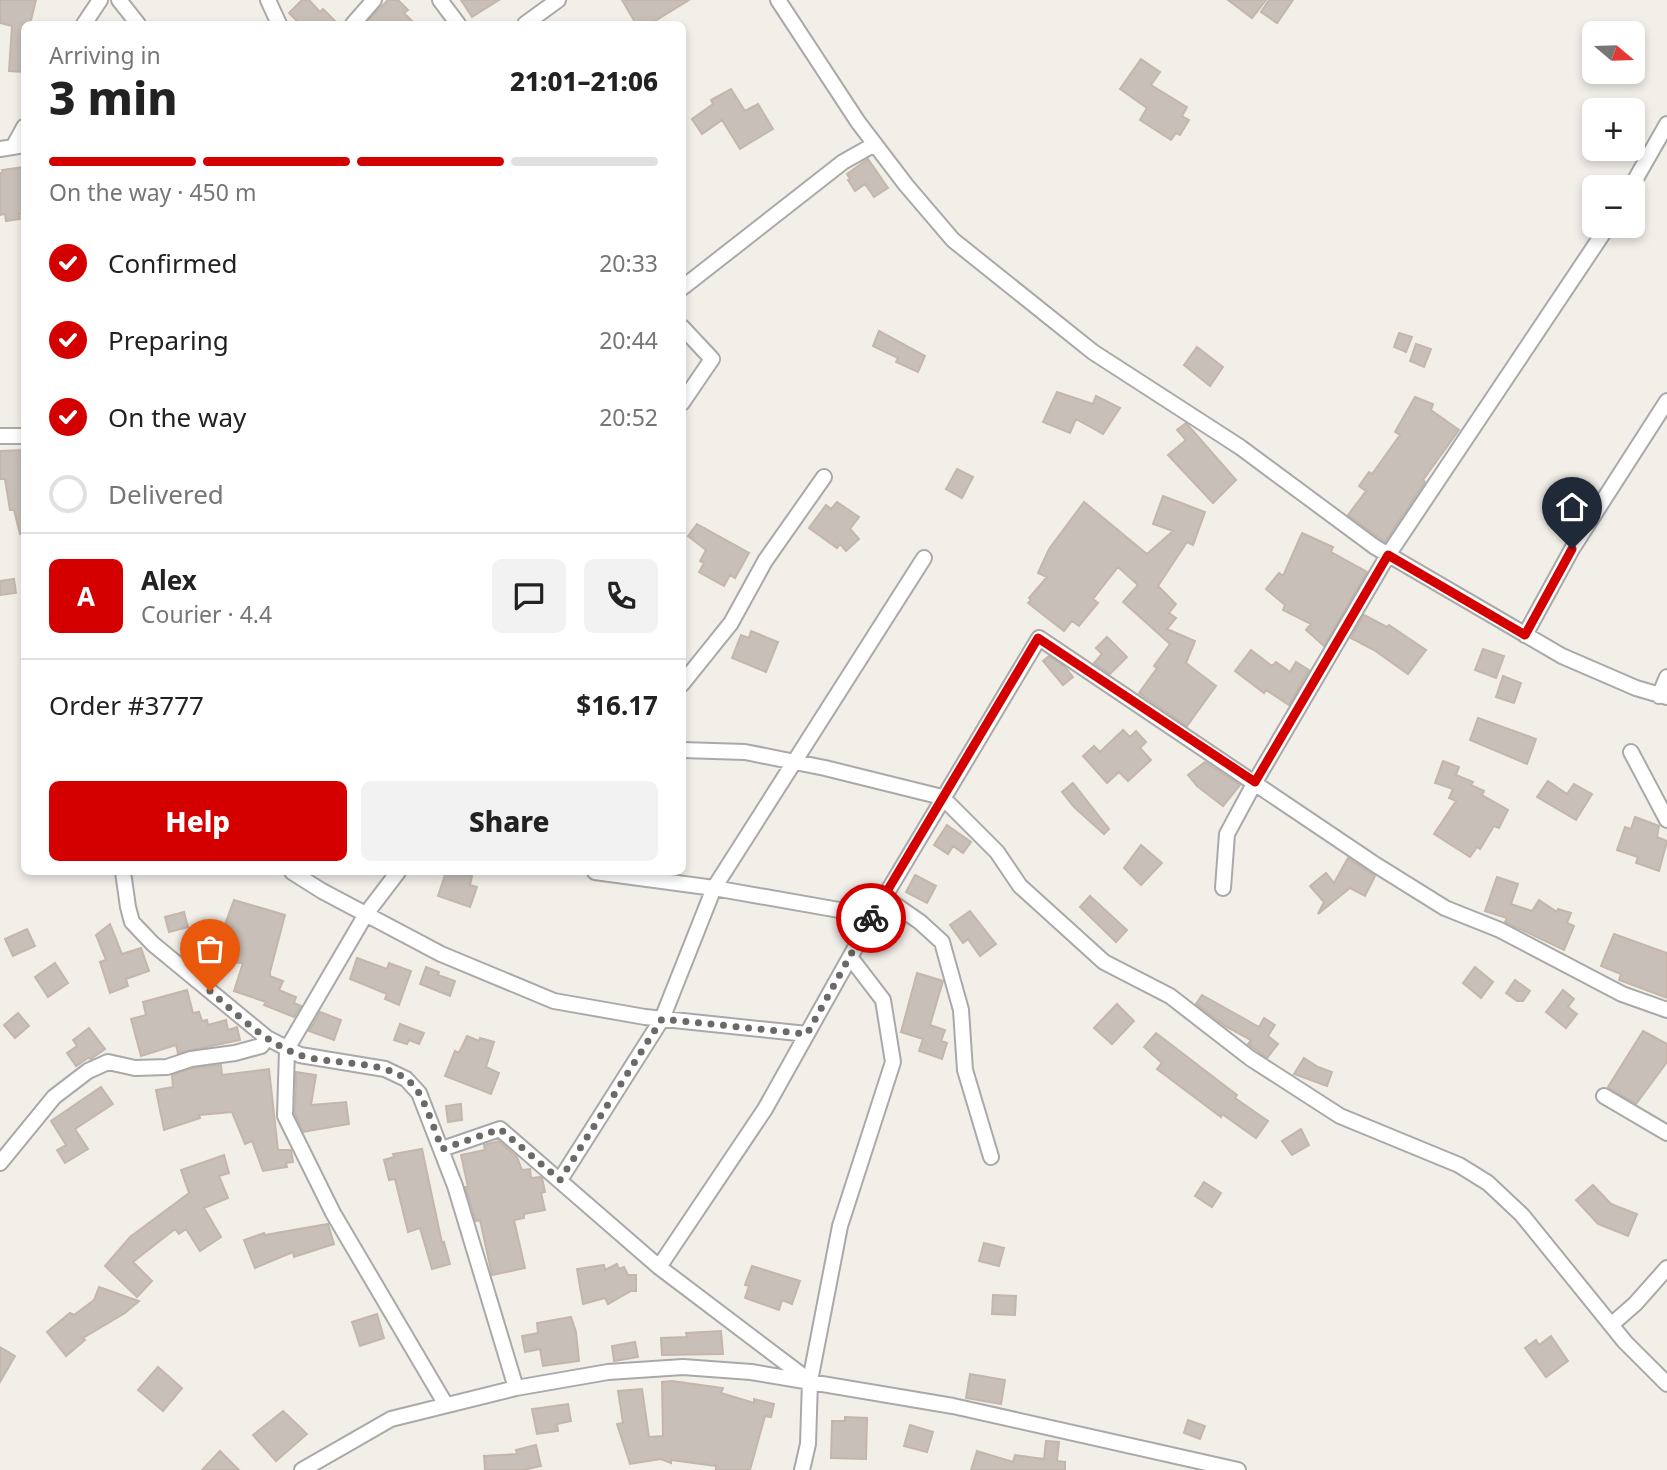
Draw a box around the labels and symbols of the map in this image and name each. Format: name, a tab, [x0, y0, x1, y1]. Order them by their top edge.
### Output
north arrow	[1582, 21, 1645, 84]
pin	[1542, 477, 1602, 549]
courier	[836, 883, 906, 953]
pin	[180, 919, 240, 991]

